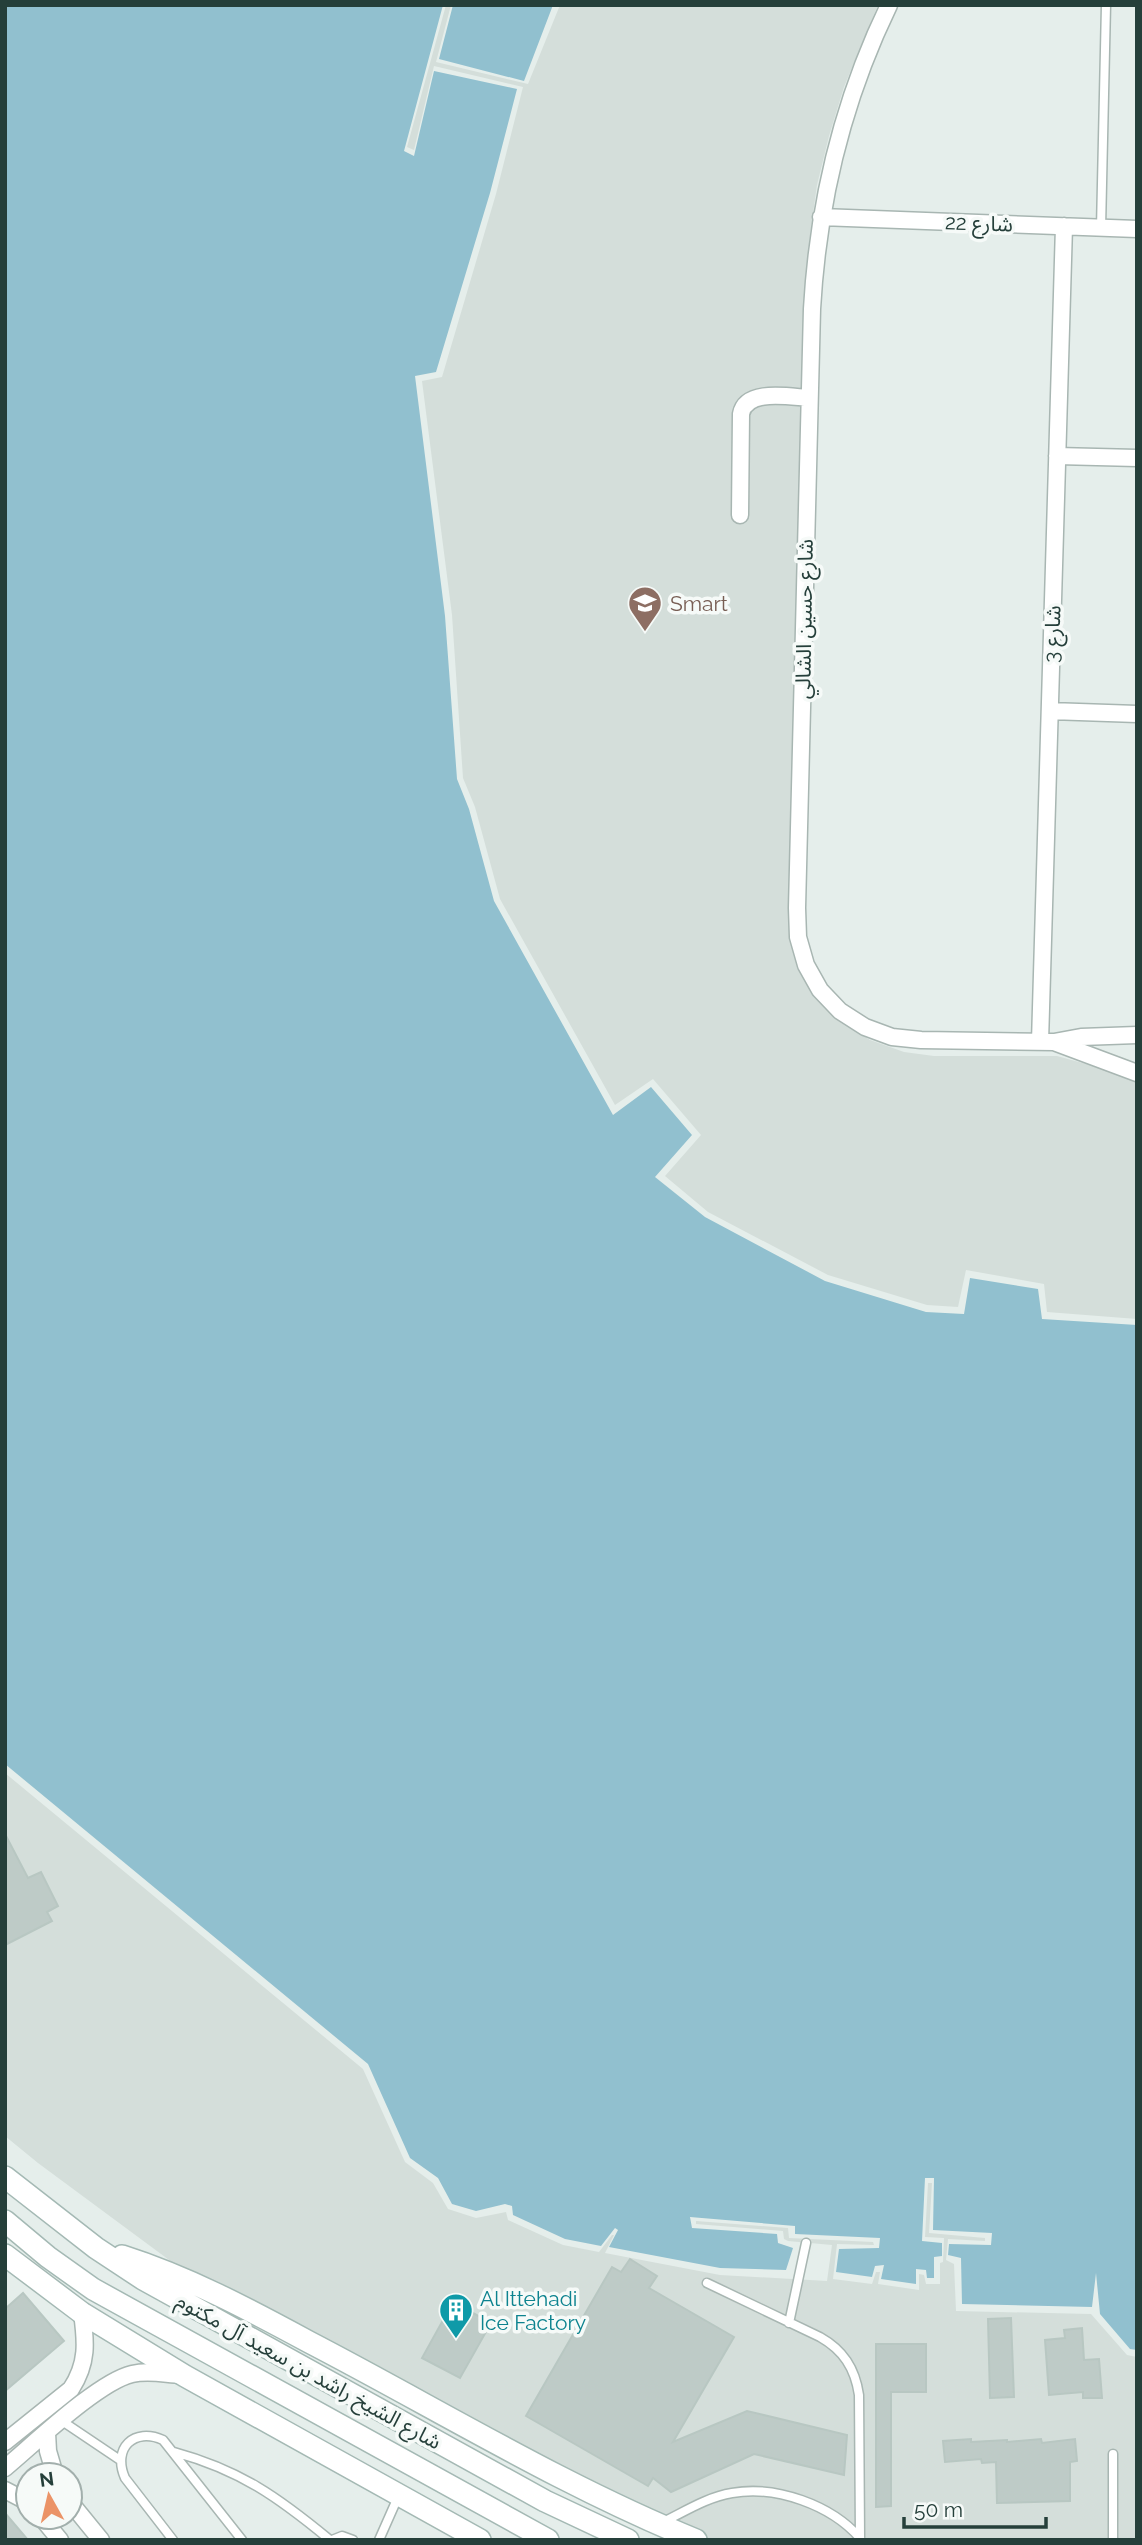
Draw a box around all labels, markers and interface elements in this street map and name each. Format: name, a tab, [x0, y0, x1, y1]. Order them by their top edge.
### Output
street label: شارع 22	[944, 209, 1014, 240]
street label: شارع حسين الشالي	[790, 539, 822, 699]
school or university icon: Smart	[626, 584, 664, 633]
place label: Smart	[670, 591, 728, 616]
street label: شارع 3	[1039, 605, 1068, 663]
place label: Al Ittehadi Ice Factory	[480, 2286, 586, 2335]
street label: شارع الشيخ راشد بن سعيد آل مكتوم	[170, 2288, 446, 2458]
building icon: Al Ittehadi Ice Factory	[437, 2291, 475, 2340]
north arrow	[14, 2461, 84, 2531]
text: N	[38, 2467, 55, 2491]
scale bar	[904, 2486, 1046, 2530]
text: 50 m	[914, 2497, 963, 2522]

